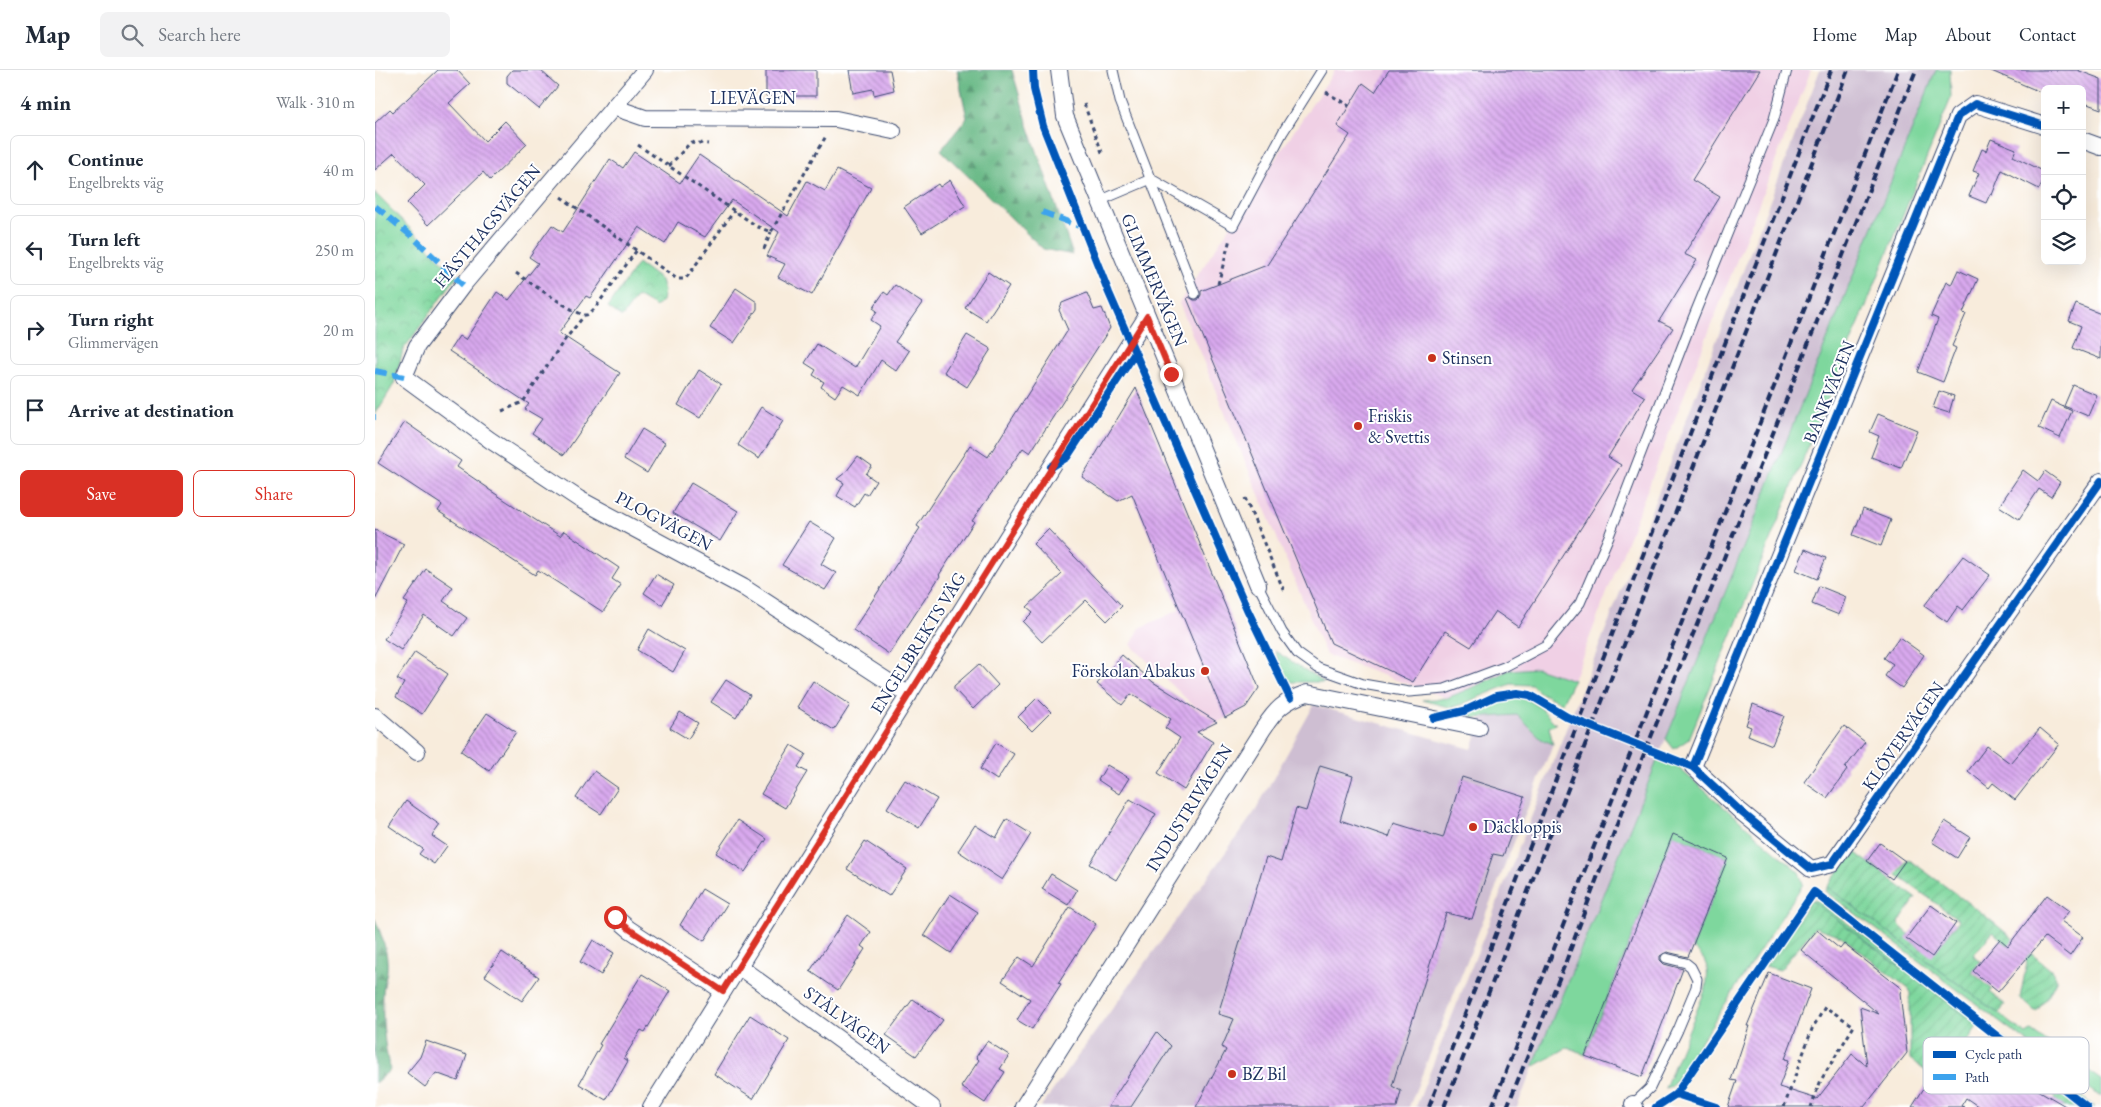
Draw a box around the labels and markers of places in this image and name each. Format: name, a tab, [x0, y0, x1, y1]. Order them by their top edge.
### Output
place label: Stinsen	[1442, 346, 1493, 369]
marker: Stinsen	[1426, 352, 1438, 364]
place label: Friskis & Svettis	[1368, 404, 1430, 448]
marker: Friskis & Svettis	[1352, 420, 1364, 432]
place label: Förskolan Abakus	[1072, 659, 1195, 682]
marker: Förskolan Abakus	[1199, 665, 1211, 677]
place label: Däckloppis	[1483, 815, 1562, 838]
marker: Däckloppis	[1467, 821, 1479, 833]
place label: BZ Bil	[1242, 1062, 1286, 1085]
marker: BZ Bil	[1226, 1068, 1238, 1080]

